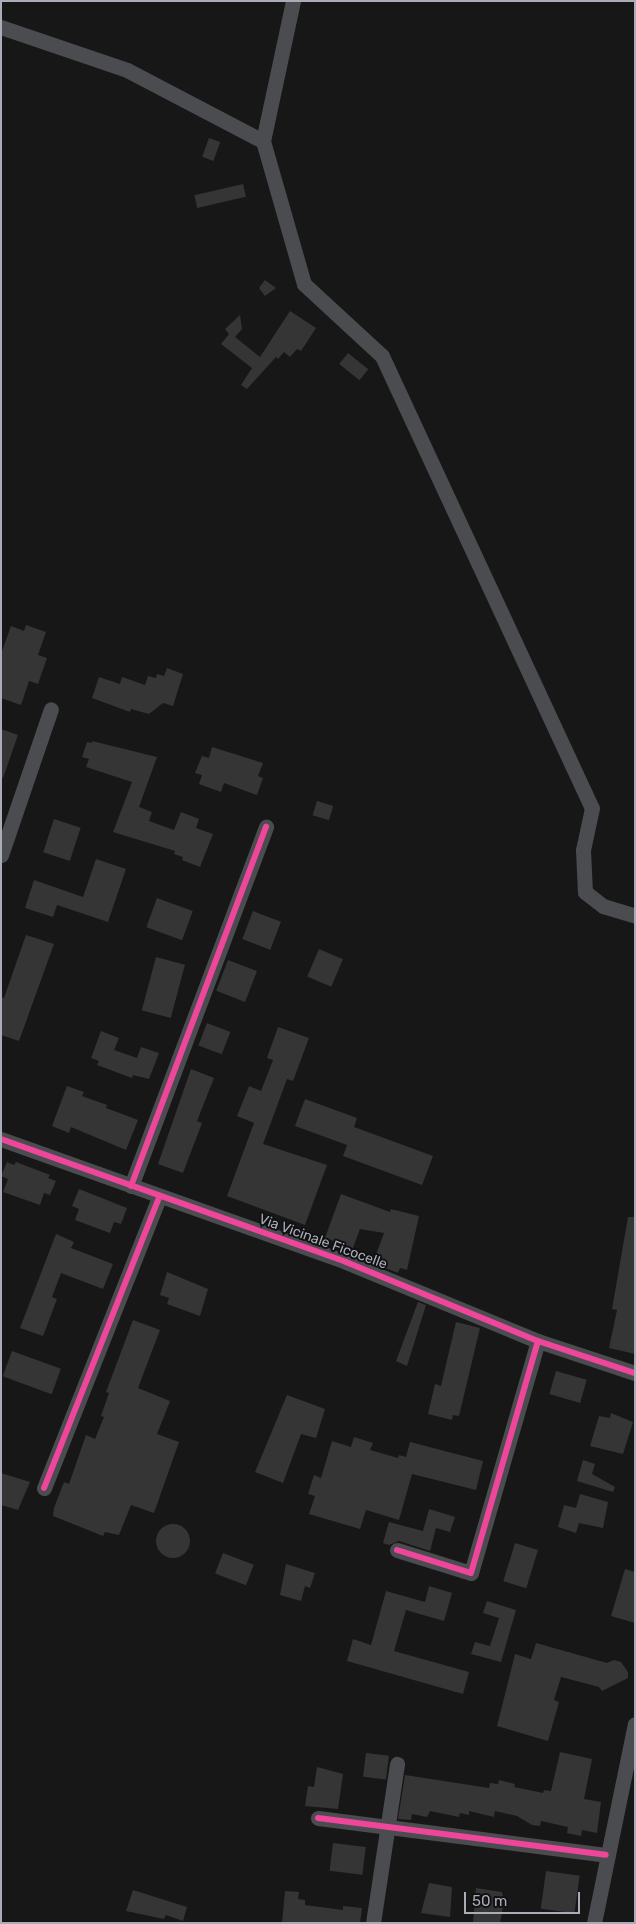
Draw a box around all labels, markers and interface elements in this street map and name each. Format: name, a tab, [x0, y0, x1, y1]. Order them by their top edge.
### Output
street label: Via Vicinale Ficocelle	[256, 1211, 390, 1273]
scale bar	[466, 1882, 582, 1914]
text: 50 m	[472, 1892, 507, 1910]

